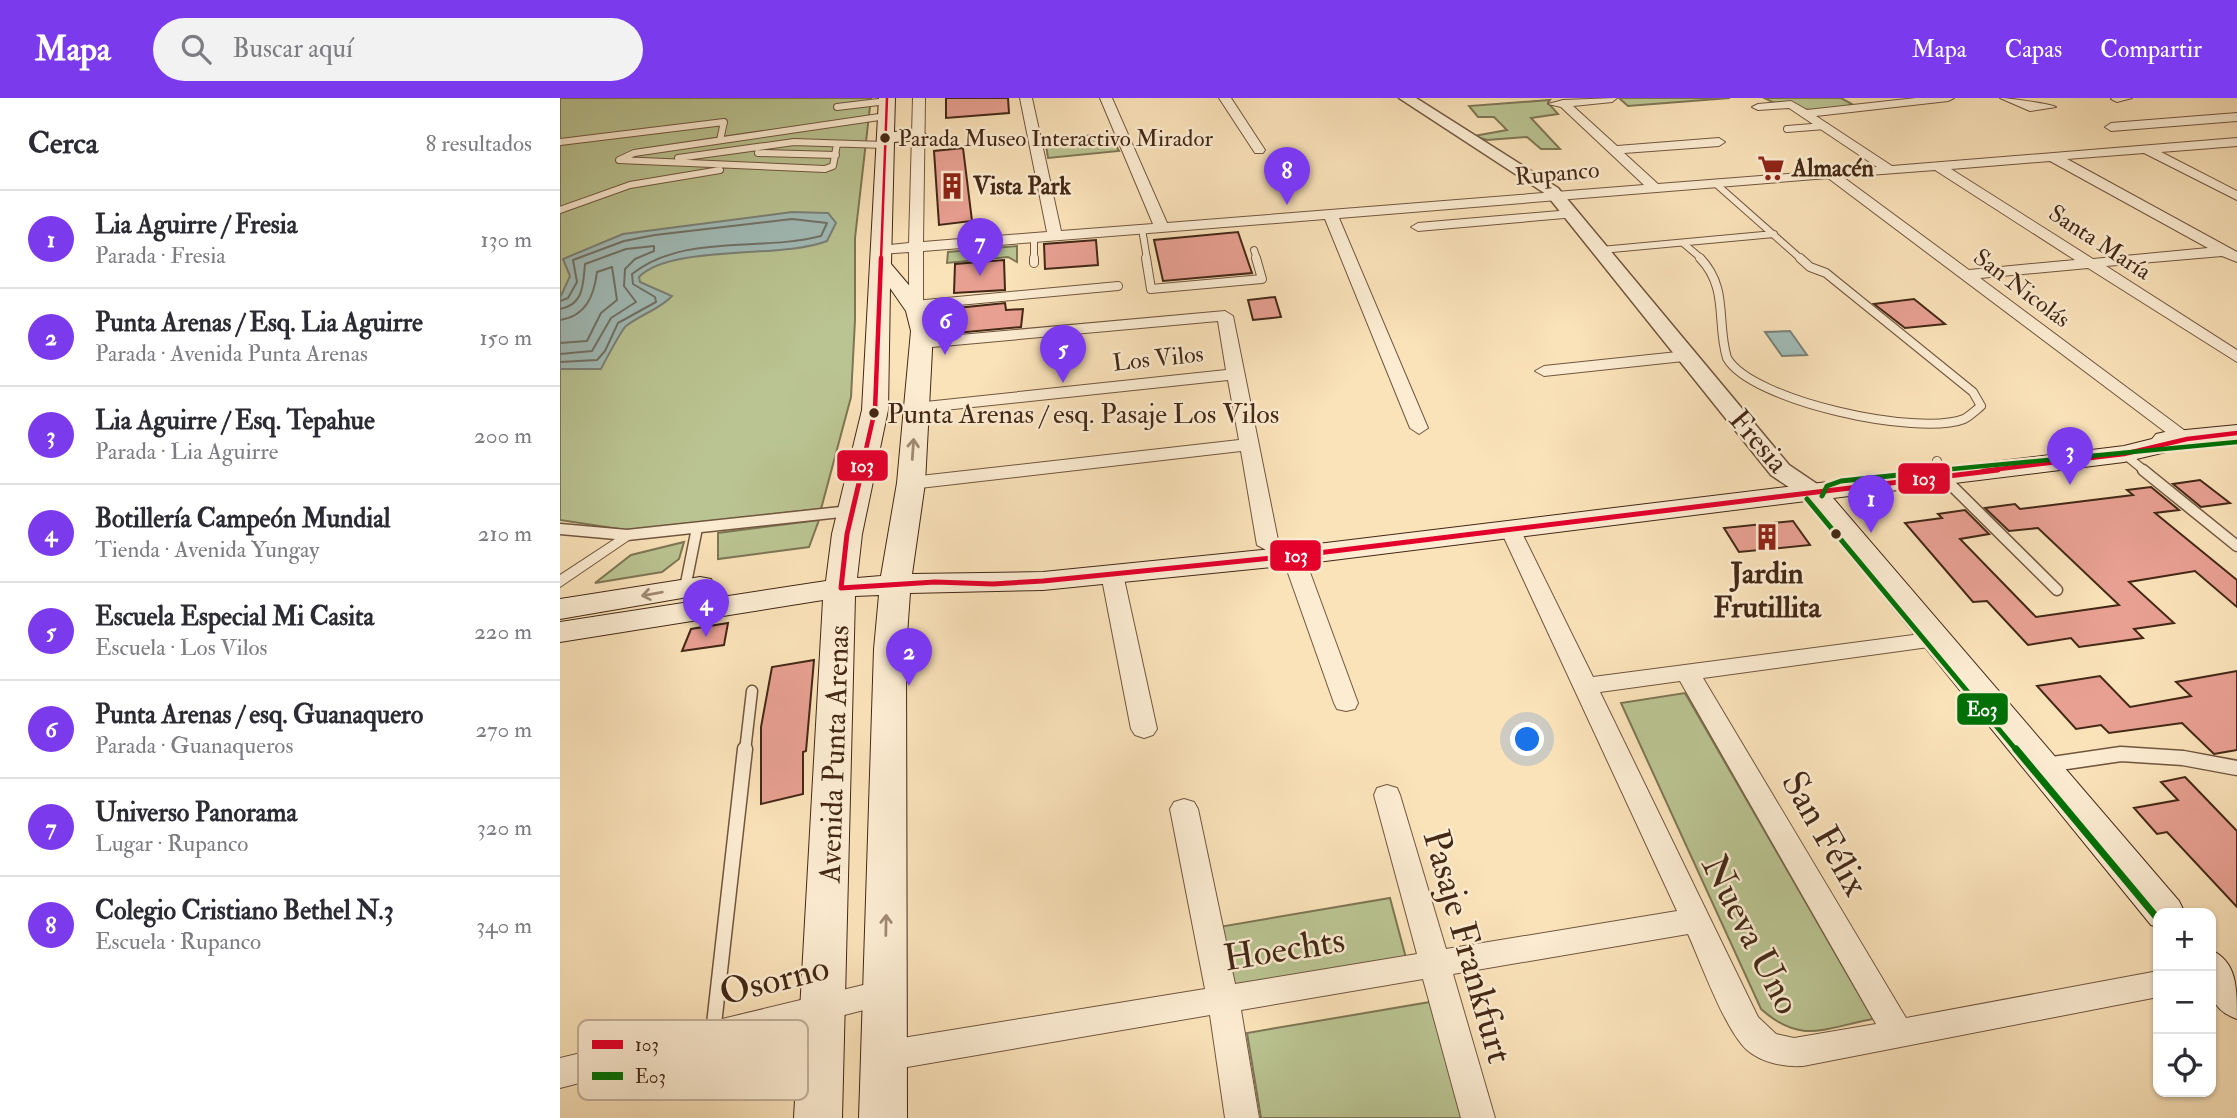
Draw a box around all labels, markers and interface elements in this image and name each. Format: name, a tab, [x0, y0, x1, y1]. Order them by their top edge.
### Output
search box	[153, 18, 643, 81]
text: Mapa	[35, 29, 111, 70]
icon: search	[177, 30, 215, 68]
text: Buscar aquí	[233, 33, 353, 65]
text: Mapa	[1912, 34, 1967, 65]
text: Capas	[2005, 34, 2062, 65]
text: Compartir	[2100, 34, 2202, 65]
place label: Parada Museo Interactivo Mirador	[898, 124, 1214, 153]
text: Cerca	[28, 125, 98, 162]
text: 8 resultados	[426, 129, 532, 158]
marker: Parada Museo Interactivo Mirador	[878, 131, 892, 145]
pin: 8	[1264, 147, 1310, 205]
supermarket icon: Almacén	[1756, 153, 1786, 183]
place label: Almacén	[1791, 153, 1875, 184]
street label: Rupanco	[1513, 154, 1601, 193]
building icon: Vista Park	[937, 171, 967, 201]
place label: Vista Park	[972, 171, 1071, 202]
street label: Santa María	[2043, 198, 2158, 288]
text: Lia Aguirre / Fresia	[95, 209, 297, 241]
pin: 7	[957, 218, 1003, 276]
text: 1	[47, 225, 55, 254]
text: 130 m	[480, 225, 532, 254]
text: Parada · Fresia	[95, 241, 226, 270]
street label: San Nicolás	[1967, 242, 2076, 335]
pin: 6	[922, 297, 968, 355]
text: Punta Arenas / Esq. Lia Aguirre	[95, 307, 423, 339]
text: 2	[45, 323, 57, 352]
text: 150 m	[479, 323, 532, 352]
pin: 5	[1040, 325, 1086, 383]
street label: Los Vilos	[1111, 338, 1205, 379]
text: Parada · Avenida Punta Arenas	[95, 339, 368, 368]
place label: Punta Arenas / esq. Pasaje Los Vilos	[887, 397, 1279, 432]
street label: Fresia	[1721, 402, 1797, 481]
text: Lia Aguirre / Esq. Tepahue	[95, 405, 375, 437]
marker: Punta Arenas / esq. Pasaje Los Vilos	[867, 406, 881, 420]
text: 3	[47, 421, 55, 450]
text: 200 m	[474, 421, 532, 450]
pin: 3	[2047, 427, 2093, 485]
text: Parada · Lia Aguirre	[95, 437, 278, 466]
one-way arrow	[907, 438, 920, 461]
line badge: 103	[836, 449, 889, 482]
text: 103	[850, 454, 874, 478]
line badge: 103	[1897, 462, 1951, 495]
text: 103	[1912, 467, 1936, 491]
pin: 1	[1848, 475, 1894, 533]
text: Botillería Campeón Mundial	[95, 503, 390, 535]
text: 4	[45, 519, 57, 548]
text: 210 m	[478, 519, 532, 548]
building icon: Jardin Frutillita	[1752, 522, 1782, 552]
unlabelled marker	[1829, 527, 1843, 541]
text: Tienda · Avenida Yungay	[95, 535, 319, 564]
line badge: 103	[1269, 539, 1322, 572]
text: 103	[1284, 544, 1308, 568]
place label: Jardin Frutillita	[1713, 555, 1822, 626]
pin: 4	[683, 579, 729, 637]
one-way arrow	[641, 588, 664, 601]
text: Escuela Especial Mi Casita	[95, 601, 374, 633]
text: 5	[46, 617, 56, 646]
text: 220 m	[474, 617, 532, 646]
street label: Avenida Punta Arenas	[811, 625, 857, 884]
pin: 2	[886, 628, 932, 686]
text: Escuela · Los Vilos	[95, 633, 267, 662]
line badge: E03	[1956, 692, 2009, 726]
text: E03	[1967, 698, 1997, 722]
text: Punta Arenas / esq. Guanaquero	[95, 699, 423, 731]
text: 6	[45, 715, 57, 744]
text: 270 m	[475, 715, 532, 744]
your location	[1510, 722, 1544, 756]
text: Parada · Guanaqueros	[95, 731, 293, 760]
street label: San Félix	[1770, 763, 1879, 904]
text: Universo Panorama	[95, 797, 297, 829]
text: 7	[46, 813, 56, 842]
text: 320 m	[477, 813, 532, 842]
street label: Pasaje Frankfurt	[1412, 824, 1523, 1069]
text: Lugar · Rupanco	[95, 829, 248, 858]
street label: Nueva Uno	[1691, 847, 1811, 1022]
text: Colegio Cristiano Bethel N.3	[95, 895, 394, 927]
map controls	[2153, 908, 2216, 1097]
button: +	[2153, 908, 2216, 971]
text: 8	[46, 911, 56, 940]
text: 340 m	[476, 911, 532, 940]
one-way arrow	[879, 914, 892, 937]
street label: Hoechts	[1220, 917, 1348, 982]
text: Escuela · Rupanco	[95, 927, 261, 956]
street label: Osorno	[715, 944, 834, 1017]
button: −	[2153, 971, 2216, 1034]
legend	[578, 1020, 808, 1100]
text: 103	[635, 1033, 659, 1057]
button: locate	[2153, 1034, 2216, 1097]
text: E03	[635, 1065, 666, 1089]

